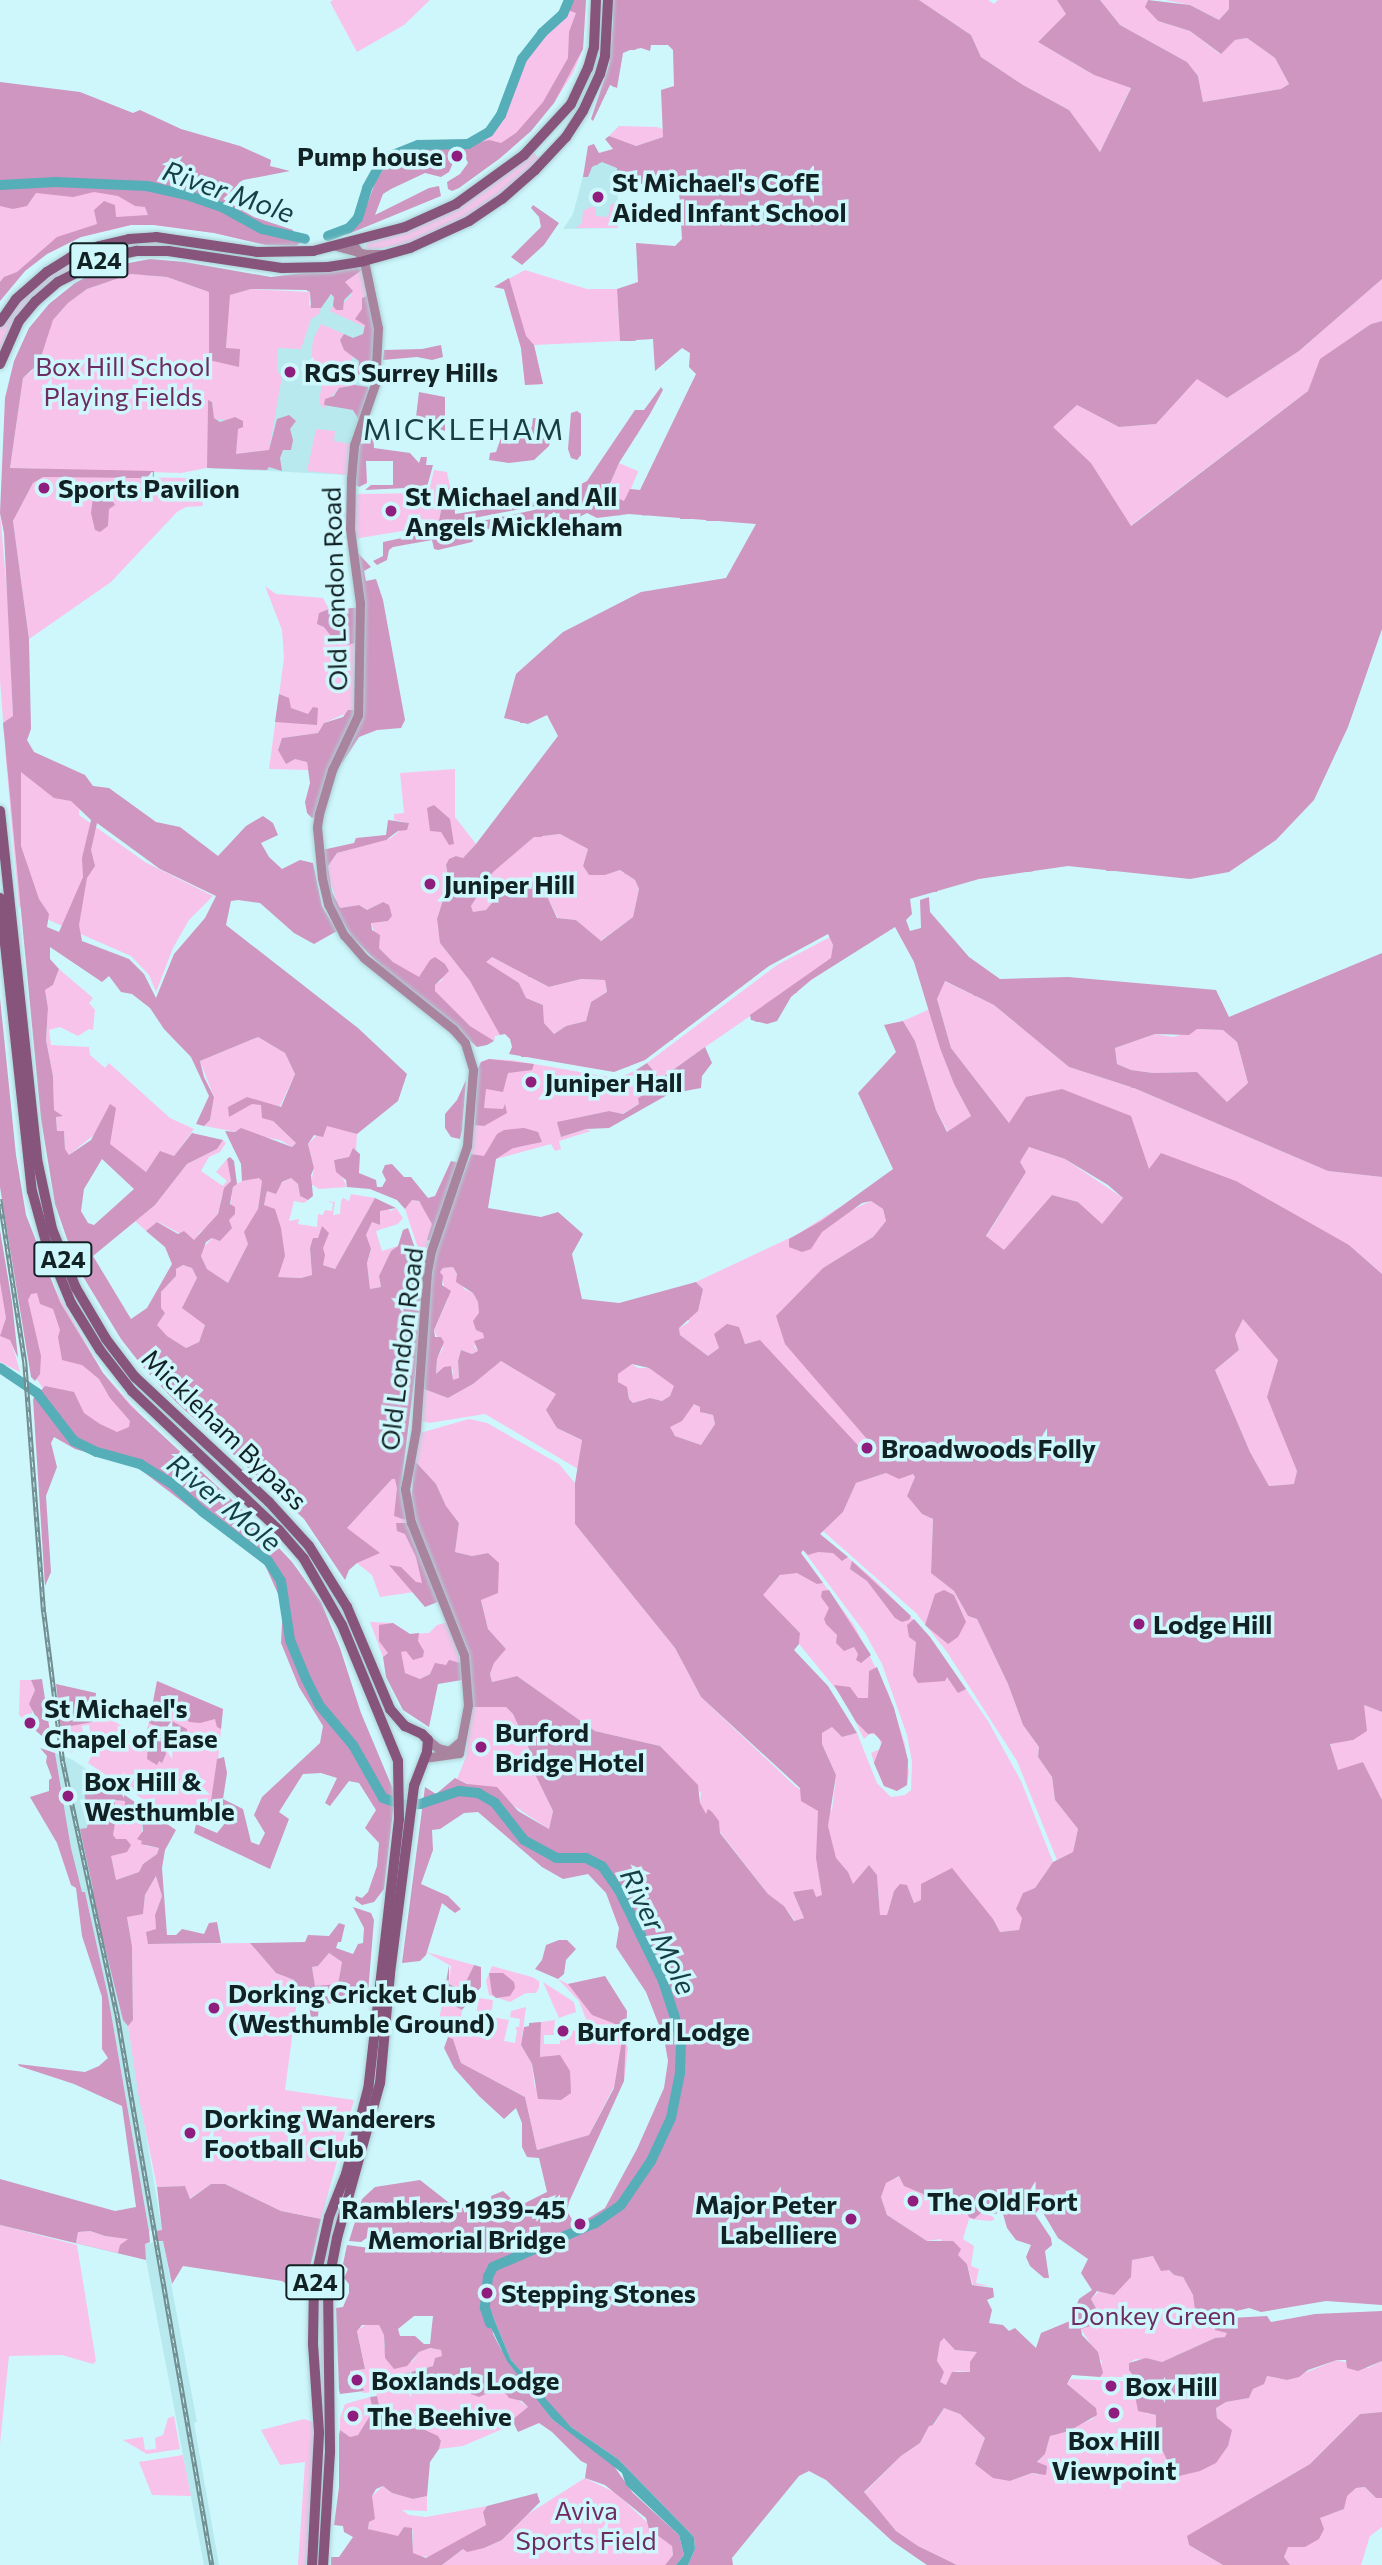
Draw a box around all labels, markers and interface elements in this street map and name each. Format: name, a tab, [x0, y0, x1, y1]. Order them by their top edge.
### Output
place label: Pump house	[297, 140, 443, 172]
marker: Pump house	[449, 148, 465, 164]
water label: River Mole	[159, 153, 299, 229]
place label: St Michael's CofE Aided Infant School	[612, 166, 847, 228]
marker: St Michael's CofE Aided Infant School	[590, 189, 606, 205]
road number: A24	[69, 240, 129, 281]
park label: Box Hill School Playing Fields	[35, 350, 211, 412]
place label: RGS Surrey Hills	[304, 356, 498, 388]
marker: RGS Surrey Hills	[282, 364, 298, 380]
district label: MICKLEHAM	[364, 410, 564, 446]
place label: Sports Pavilion	[58, 472, 240, 504]
marker: Sports Pavilion	[36, 480, 52, 496]
place label: St Michael and All Angels Mickleham	[405, 480, 623, 542]
street label: Old London Road	[315, 486, 353, 692]
marker: St Michael and All Angels Mickleham	[383, 503, 399, 519]
place label: Juniper Hill	[444, 868, 575, 900]
marker: Juniper Hill	[422, 876, 438, 892]
place label: Juniper Hall	[545, 1066, 683, 1098]
marker: Juniper Hall	[523, 1074, 539, 1090]
road number: A24	[33, 1238, 93, 1280]
street label: Old London Road	[373, 1246, 429, 1452]
street label: Mickleham Bypass	[136, 1342, 314, 1516]
place label: Broadwoods Folly	[881, 1432, 1096, 1464]
marker: Broadwoods Folly	[859, 1440, 875, 1456]
water label: River Mole	[161, 1446, 289, 1558]
place label: Lodge Hill	[1153, 1608, 1272, 1640]
marker: Lodge Hill	[1131, 1616, 1147, 1632]
place label: St Michael's Chapel of Ease	[44, 1692, 218, 1754]
marker: St Michael's Chapel of Ease	[22, 1715, 38, 1731]
place label: Burford Bridge Hotel	[495, 1716, 645, 1778]
marker: Burford Bridge Hotel	[473, 1739, 489, 1755]
place label: Box Hill & Westhumble	[84, 1765, 235, 1826]
marker: Box Hill & Westhumble	[58, 1786, 78, 1806]
water label: River Mole	[614, 1862, 704, 2000]
place label: Dorking Cricket Club (Westhumble Ground)	[228, 1977, 495, 2038]
marker: Dorking Cricket Club (Westhumble Ground)	[206, 2000, 222, 2016]
place label: Burford Lodge	[577, 2015, 750, 2047]
marker: Burford Lodge	[555, 2023, 571, 2039]
place label: Dorking Wanderers Football Club	[204, 2102, 436, 2164]
marker: Dorking Wanderers Football Club	[182, 2125, 198, 2141]
place label: The Old Fort	[927, 2185, 1078, 2217]
place label: Major Peter Labelliere	[695, 2188, 837, 2250]
place label: Ramblers' 1939-45 Memorial Bridge	[341, 2193, 566, 2254]
marker: The Old Fort	[905, 2193, 921, 2209]
marker: Major Peter Labelliere	[843, 2211, 859, 2227]
marker: Ramblers' 1939-45 Memorial Bridge	[572, 2216, 588, 2232]
road number: A24	[285, 2262, 345, 2302]
place label: Stepping Stones	[501, 2277, 696, 2309]
marker: Stepping Stones	[479, 2285, 495, 2301]
park label: Donkey Green	[1070, 2299, 1236, 2331]
place label: Boxlands Lodge	[371, 2364, 559, 2396]
place label: Box Hill	[1125, 2370, 1218, 2402]
marker: Boxlands Lodge	[349, 2372, 365, 2388]
marker: Box Hill	[1103, 2378, 1119, 2394]
place label: The Beehive	[367, 2400, 512, 2432]
marker: Box Hill Viewpoint	[1106, 2405, 1122, 2421]
marker: The Beehive	[345, 2408, 361, 2424]
place label: Box Hill Viewpoint	[1052, 2424, 1176, 2486]
park label: Aviva Sports Field	[516, 2494, 656, 2556]

